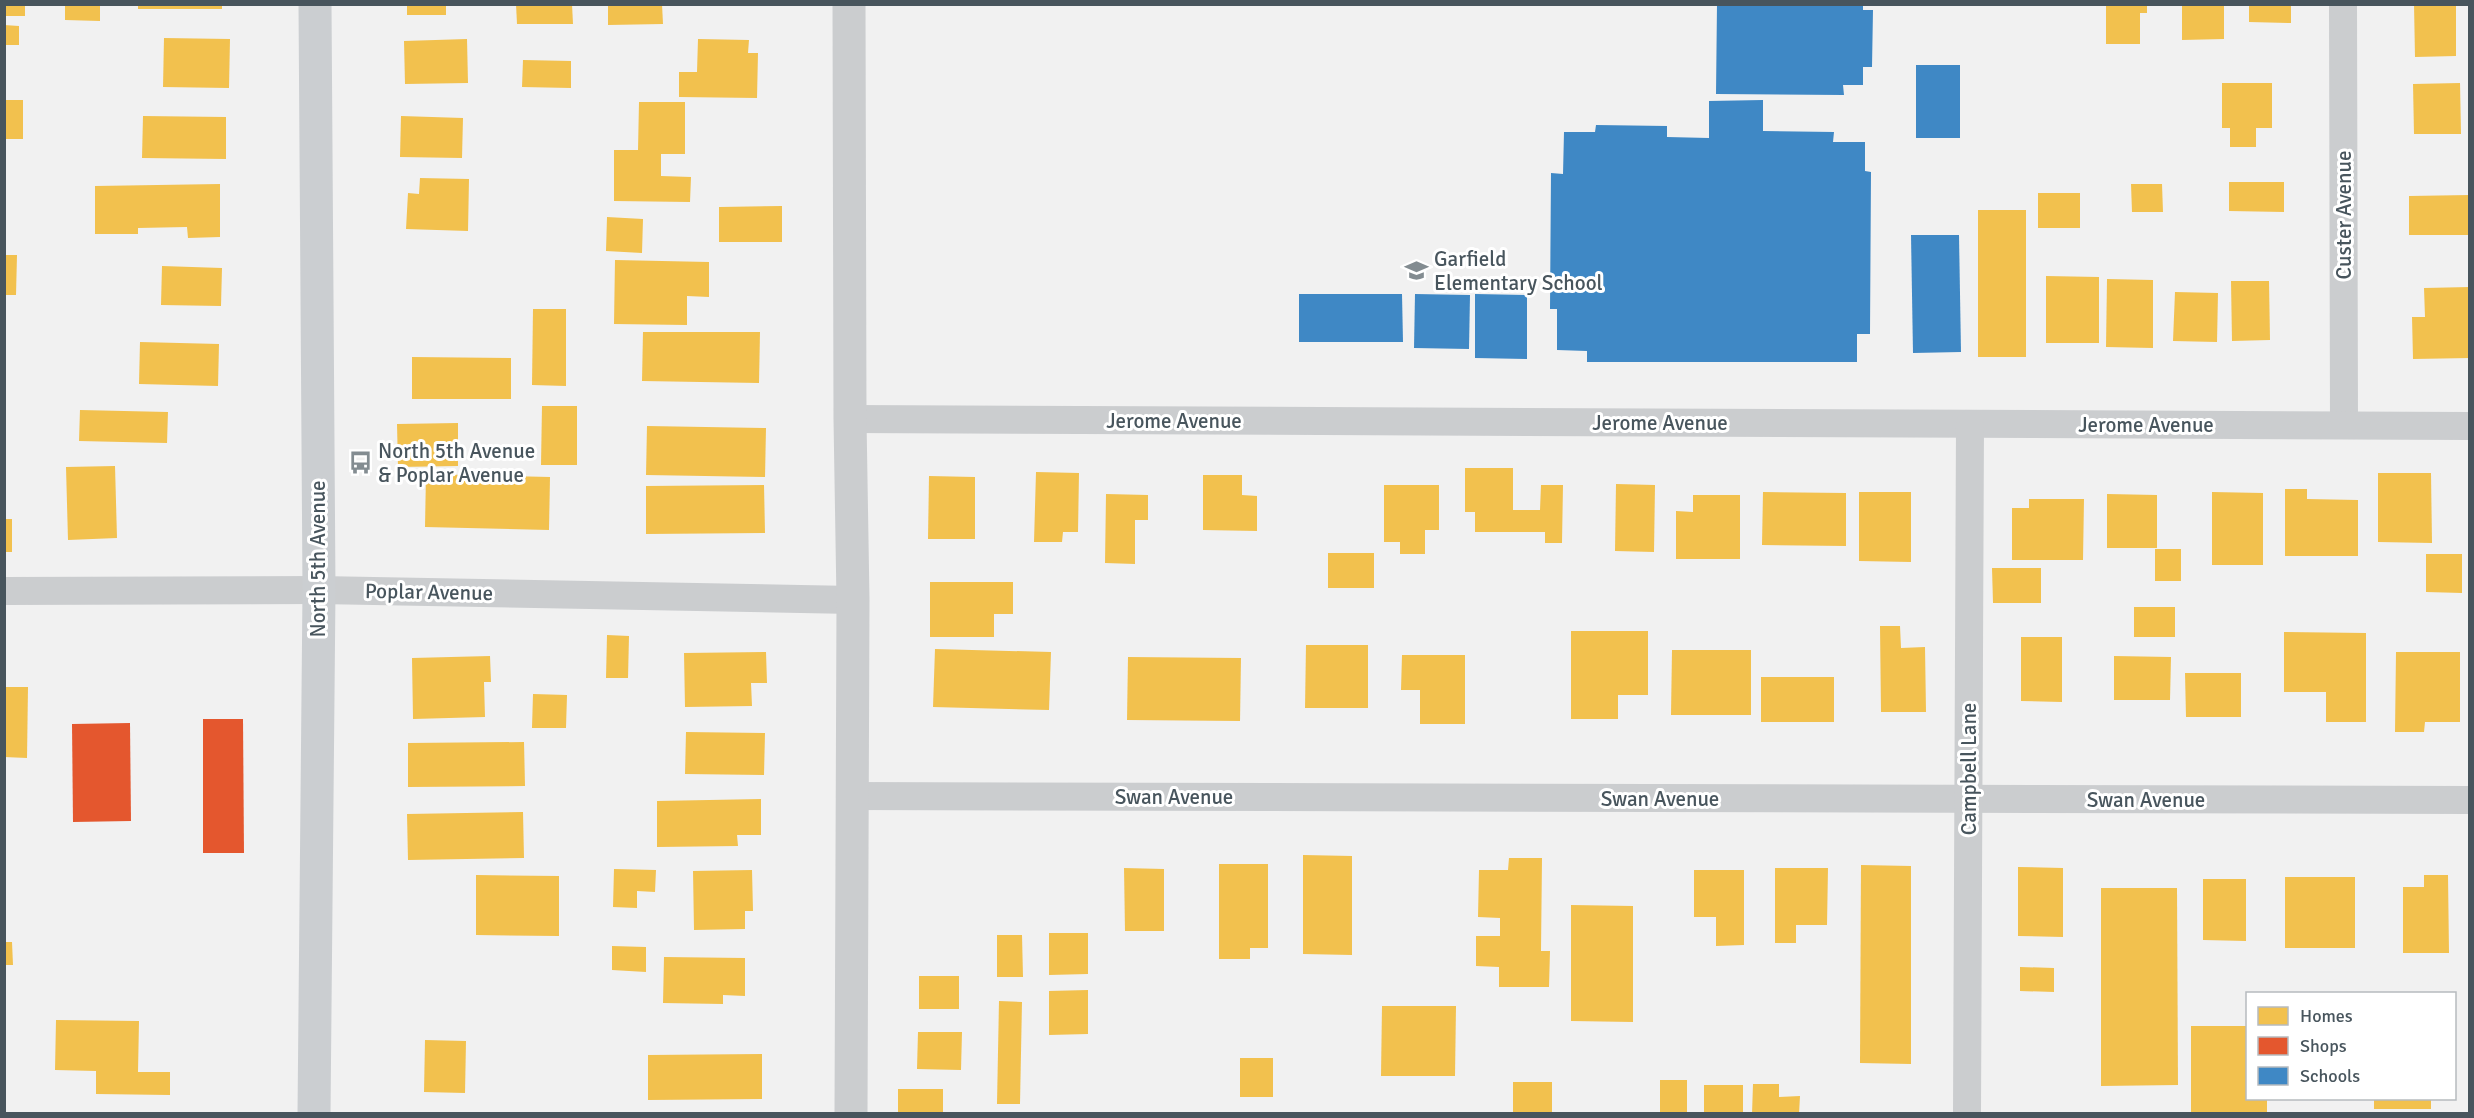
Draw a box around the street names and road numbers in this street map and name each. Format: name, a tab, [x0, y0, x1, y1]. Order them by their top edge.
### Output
street label: Custer Avenue	[2331, 151, 2357, 279]
street label: Jerome Avenue	[1106, 408, 1242, 434]
street label: Jerome Avenue	[1592, 410, 1728, 436]
street label: Jerome Avenue	[2078, 412, 2214, 438]
street label: North 5th Avenue	[305, 480, 331, 638]
street label: Poplar Avenue	[365, 578, 493, 606]
street label: Campbell Lane	[1956, 703, 1982, 835]
street label: Swan Avenue	[1115, 784, 1233, 810]
street label: Swan Avenue	[1601, 786, 1719, 812]
street label: Swan Avenue	[2087, 787, 2205, 813]

